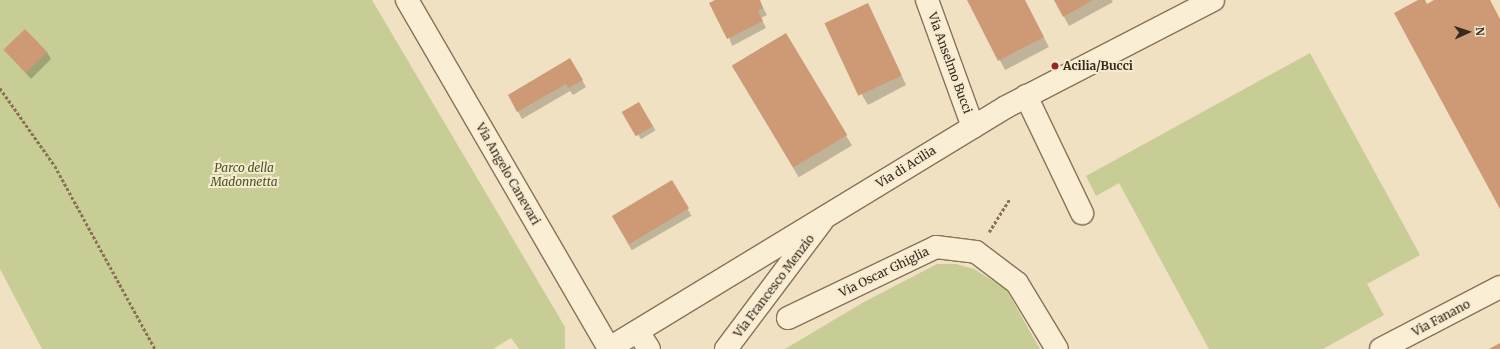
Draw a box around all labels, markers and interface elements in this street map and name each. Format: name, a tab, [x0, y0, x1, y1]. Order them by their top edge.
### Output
street label: Via Anselmo Bucci	[925, 11, 975, 115]
north arrow	[1448, 12, 1488, 52]
text: N	[1473, 27, 1487, 36]
place label: Acilia/Bucci	[1063, 59, 1133, 73]
marker: Acilia/Bucci	[1050, 61, 1060, 71]
street label: Via Angelo Canevari	[473, 120, 543, 228]
street label: Via di Acilia	[874, 143, 938, 191]
park label: Parco della Madonnetta	[210, 161, 278, 189]
street label: Via Francesco Menzio	[731, 232, 817, 340]
street label: Via Oscar Ghiglia	[837, 244, 931, 300]
street label: Via Fanano	[1410, 297, 1472, 339]

